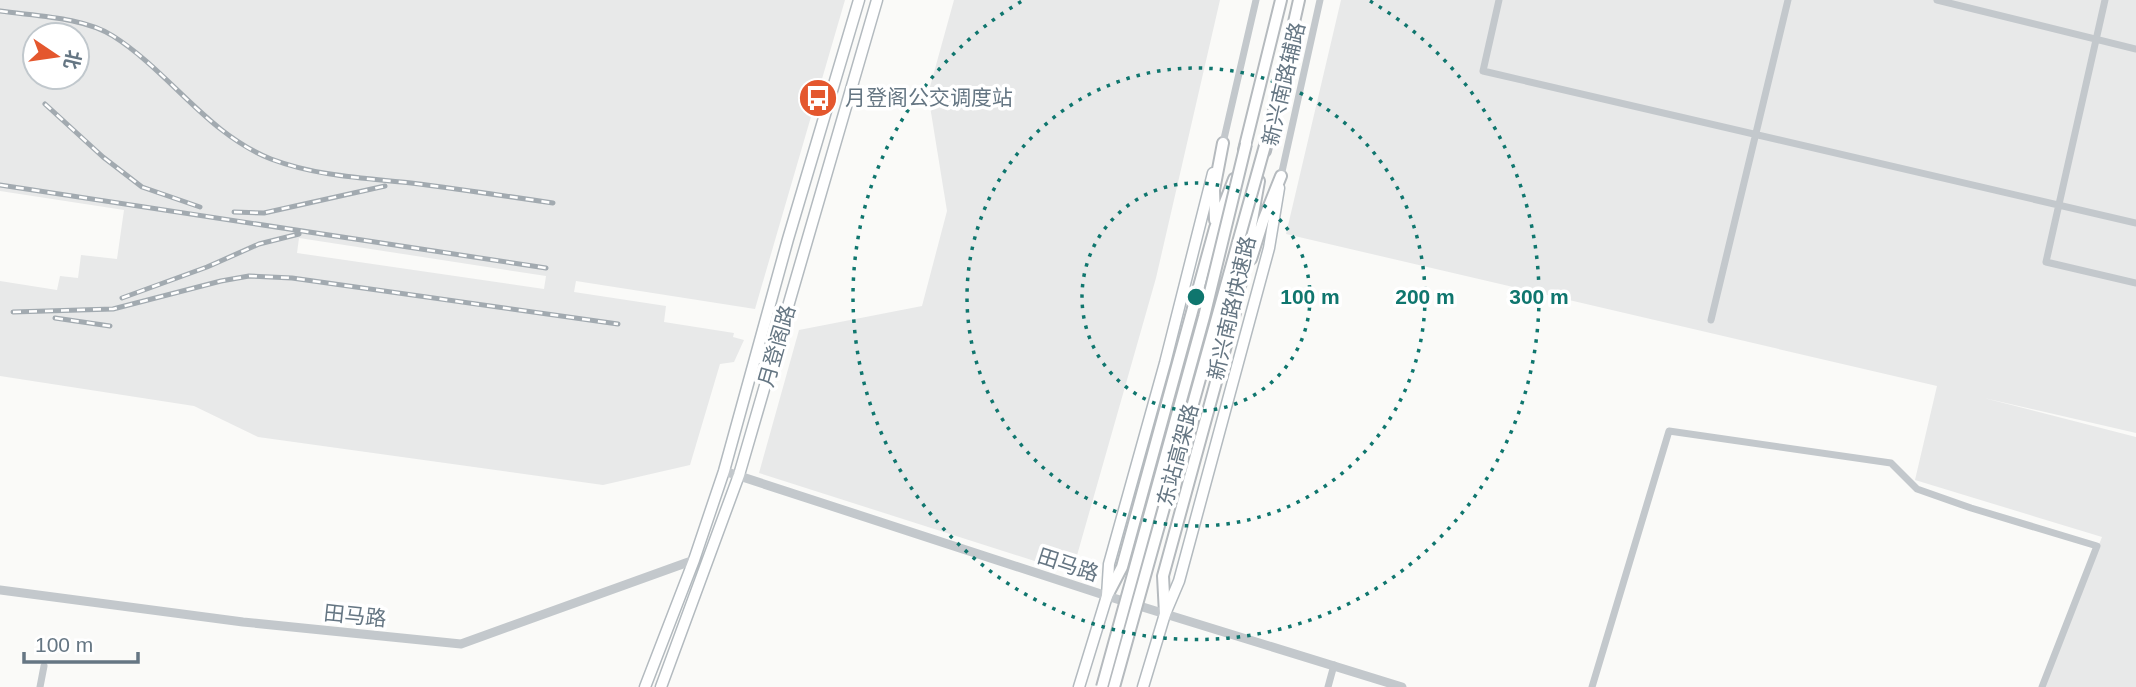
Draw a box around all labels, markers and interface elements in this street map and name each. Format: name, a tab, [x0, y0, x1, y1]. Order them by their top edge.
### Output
street label: 新兴南路辅路	[1258, 20, 1309, 148]
north arrow	[21, 21, 91, 91]
text: 北	[60, 48, 84, 71]
bus stop icon: 月登阁公交调度站	[797, 77, 839, 119]
place label: 月登阁公交调度站	[845, 86, 1013, 109]
street label: 新兴南路快速路	[1204, 234, 1259, 382]
centre of rings	[1184, 285, 1208, 309]
text: 100 m	[1280, 285, 1340, 308]
text: 200 m	[1395, 285, 1455, 308]
text: 300 m	[1509, 285, 1569, 308]
street label: 月登阁路	[754, 302, 799, 389]
street label: 东站高架路	[1153, 401, 1202, 509]
street label: 田马路	[1035, 544, 1102, 585]
street label: 田马路	[323, 601, 388, 630]
scale bar	[24, 620, 138, 664]
text: 100 m	[35, 633, 93, 656]

